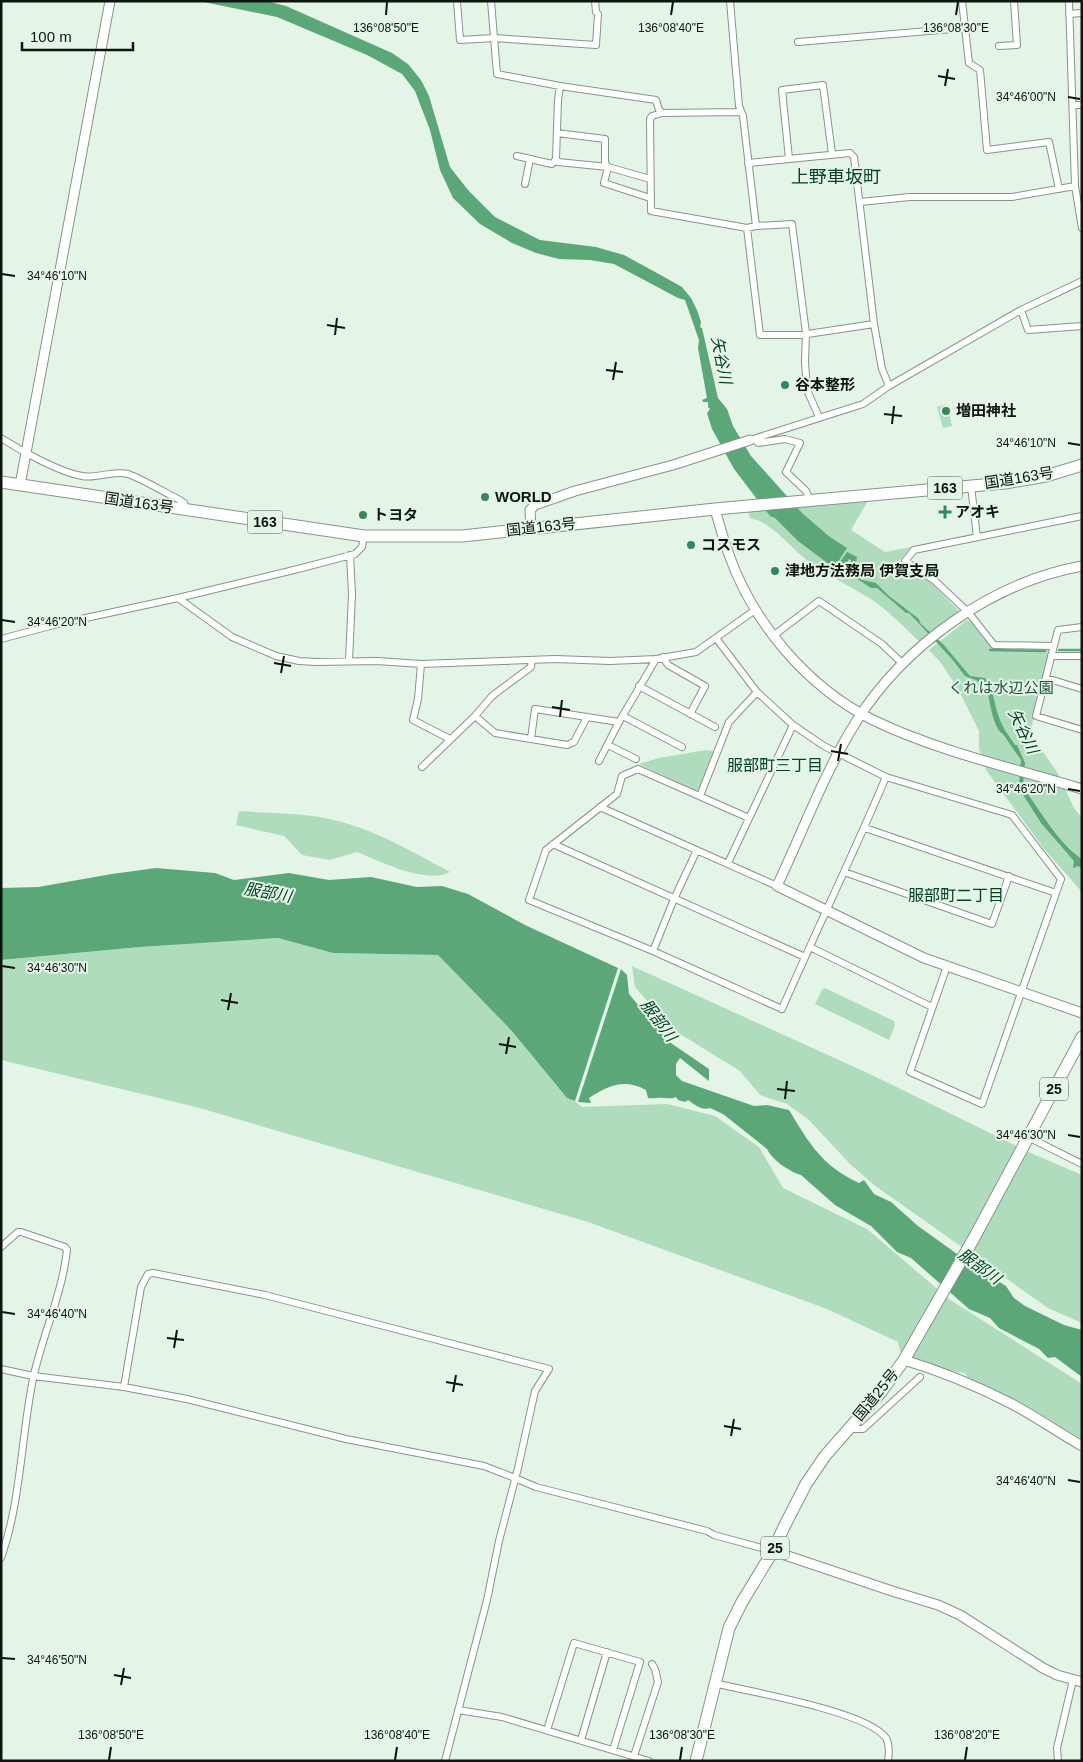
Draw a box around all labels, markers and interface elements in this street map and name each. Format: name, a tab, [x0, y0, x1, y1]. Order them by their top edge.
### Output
scale bar	[22, 20, 134, 52]
text: 136°08'50"E	[353, 21, 419, 35]
text: 136°08'40"E	[638, 21, 704, 35]
text: 136°08'30"E	[923, 21, 989, 35]
text: 100 m	[30, 28, 72, 45]
text: 34°46'00"N	[996, 90, 1056, 104]
district label: 上野車坂町	[791, 167, 881, 187]
text: 34°46'10"N	[27, 269, 87, 283]
water label: 矢谷川	[709, 335, 735, 387]
place label: 谷本整形	[795, 376, 855, 393]
marker: 谷本整形	[779, 379, 791, 391]
place label: 増田神社	[956, 402, 1016, 419]
marker: 増田神社	[940, 405, 952, 417]
text: 34°46'10"N	[996, 436, 1056, 450]
street label: 国道163号	[983, 464, 1055, 491]
road number: 163	[928, 476, 962, 499]
place label: WORLD	[495, 488, 552, 505]
street label: 国道163号	[103, 489, 175, 516]
marker: WORLD	[479, 491, 491, 503]
place label: アオキ	[955, 503, 1000, 520]
place label: トヨタ	[373, 506, 418, 523]
marker: アオキ	[939, 506, 951, 518]
marker: トヨタ	[357, 509, 369, 521]
road number: 163	[248, 511, 282, 534]
street label: 国道163号	[505, 514, 577, 539]
place label: コスモス	[701, 536, 761, 553]
marker: コスモス	[685, 539, 697, 551]
place label: 津地方法務局 伊賀支局	[785, 562, 939, 579]
marker: 津地方法務局 伊賀支局	[769, 565, 781, 577]
text: 34°46'20"N	[27, 615, 87, 629]
park label: くれは水辺公園	[948, 679, 1054, 696]
water label: 矢谷川	[1005, 706, 1043, 758]
district label: 服部町三丁目	[727, 757, 823, 774]
text: 34°46'20"N	[996, 782, 1056, 796]
water label: 服部川	[243, 880, 295, 905]
district label: 服部町二丁目	[908, 887, 1004, 904]
text: 34°46'30"N	[27, 961, 87, 975]
water label: 服部川	[637, 996, 681, 1046]
road number: 25	[1040, 1078, 1068, 1100]
text: 34°46'30"N	[996, 1128, 1056, 1142]
water label: 服部川	[955, 1245, 1006, 1289]
text: 34°46'40"N	[27, 1307, 87, 1321]
street label: 国道25号	[850, 1365, 902, 1424]
text: 34°46'40"N	[996, 1474, 1056, 1488]
road number: 25	[761, 1536, 789, 1560]
text: 34°46'50"N	[27, 1653, 87, 1667]
text: 136°08'50"E	[78, 1728, 144, 1742]
text: 136°08'40"E	[364, 1728, 430, 1742]
text: 136°08'30"E	[649, 1728, 715, 1742]
text: 136°08'20"E	[934, 1728, 1000, 1742]

